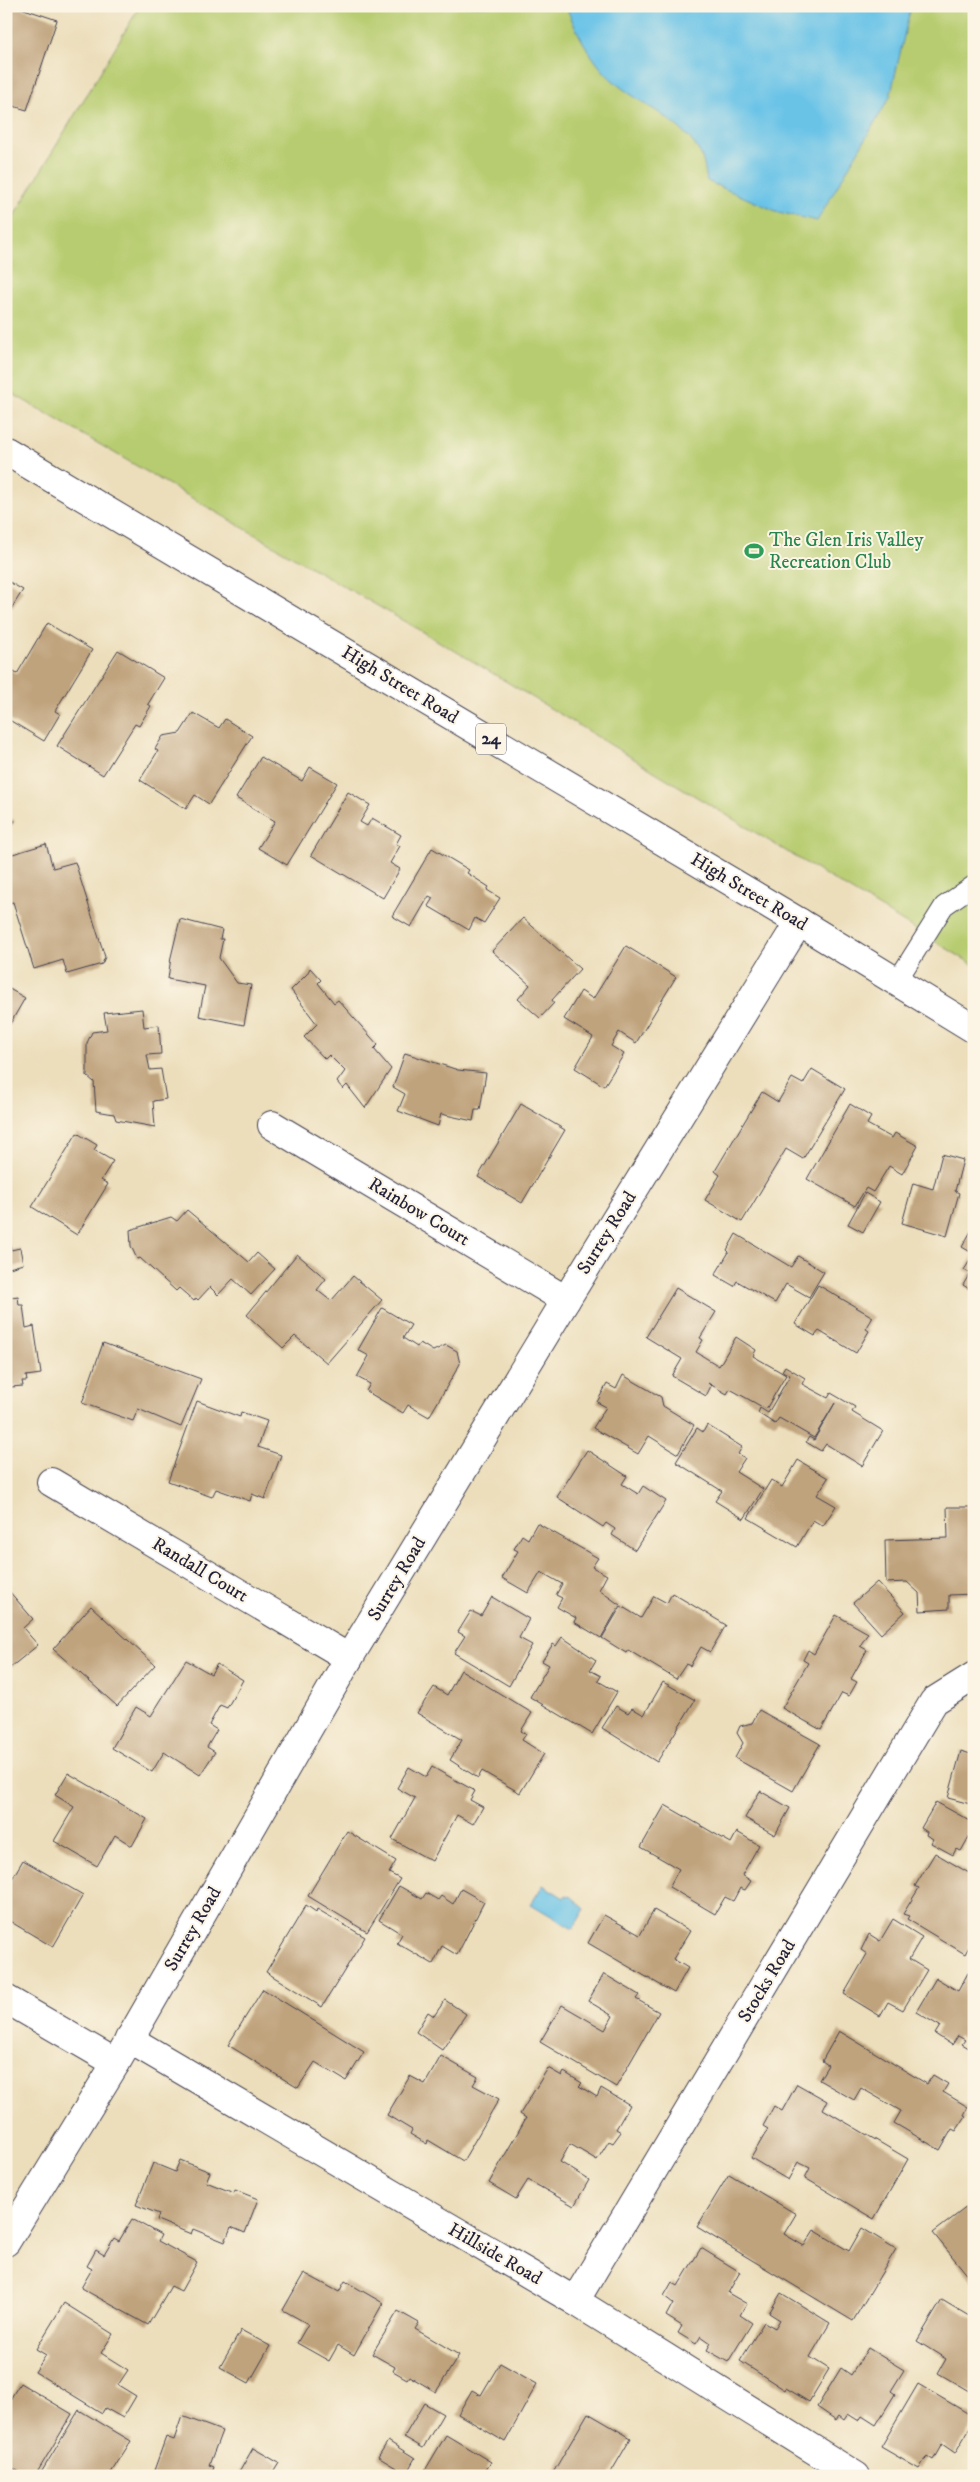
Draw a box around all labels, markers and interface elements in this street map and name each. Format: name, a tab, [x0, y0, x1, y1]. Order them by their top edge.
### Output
place label: The Glen Iris Valley Recreation Club	[769, 529, 924, 574]
sports icon: The Glen Iris Valley Recreation Club	[743, 540, 765, 562]
street label: High Street Road	[337, 641, 463, 729]
road number: 24	[476, 724, 506, 754]
street label: High Street Road	[686, 848, 812, 936]
street label: Rainbow Court	[364, 1173, 474, 1251]
street label: Surrey Road	[572, 1187, 642, 1279]
street label: Randall Court	[148, 1532, 252, 1608]
street label: Surrey Road	[363, 1533, 431, 1625]
street label: Surrey Road	[160, 1882, 227, 1975]
street label: Stocks Road	[733, 1935, 801, 2027]
street label: Hillside Road	[444, 2218, 546, 2290]

